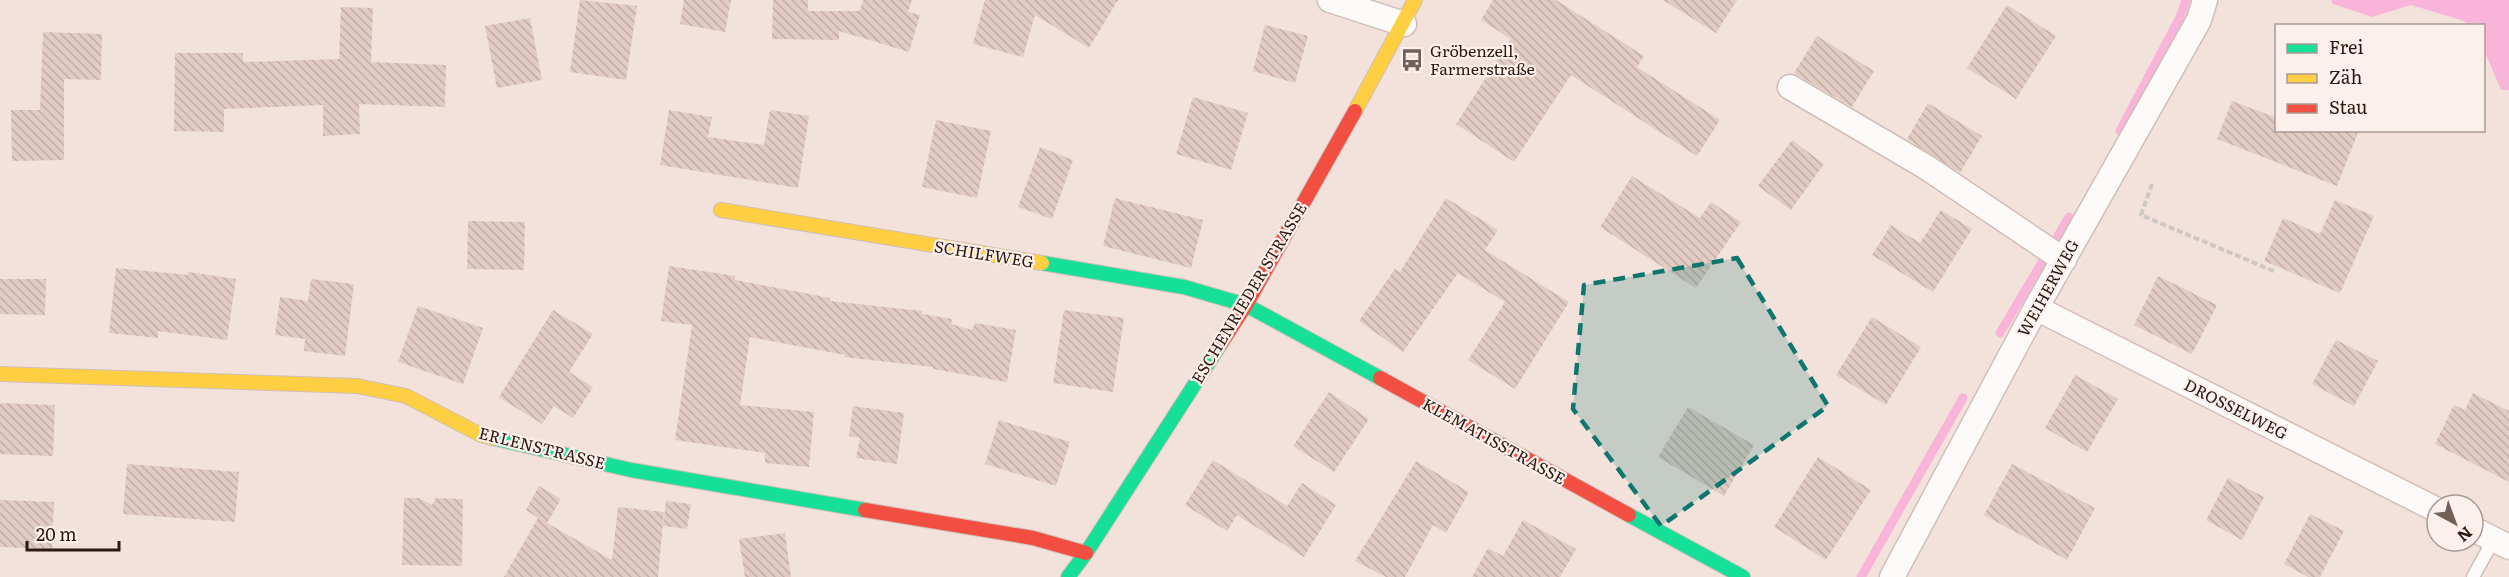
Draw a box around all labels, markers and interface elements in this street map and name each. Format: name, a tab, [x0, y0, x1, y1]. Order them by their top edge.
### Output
legend	[2275, 24, 2485, 132]
text: Frei	[2329, 33, 2363, 60]
place label: Gröbenzell, Farmerstraße	[1430, 38, 1535, 80]
bus stop icon: Gröbenzell, Farmerstraße	[1399, 47, 1425, 73]
text: Zäh	[2329, 63, 2363, 90]
text: Stau	[2329, 93, 2367, 120]
street label: ESCHENRIEDER STRASSE	[1184, 197, 1312, 387]
street label: SCHILFWEG	[933, 233, 1036, 273]
street label: WEIHERWEG	[2010, 234, 2084, 341]
street label: DROSSELWEG	[2181, 372, 2292, 444]
street label: KLEMATISSTRASSE	[1419, 391, 1570, 489]
street label: ERLENSTRASSE	[477, 420, 608, 474]
north arrow	[2425, 493, 2485, 553]
scale bar	[27, 514, 118, 552]
text: 20 m	[36, 520, 77, 547]
text: N	[2453, 522, 2478, 549]

